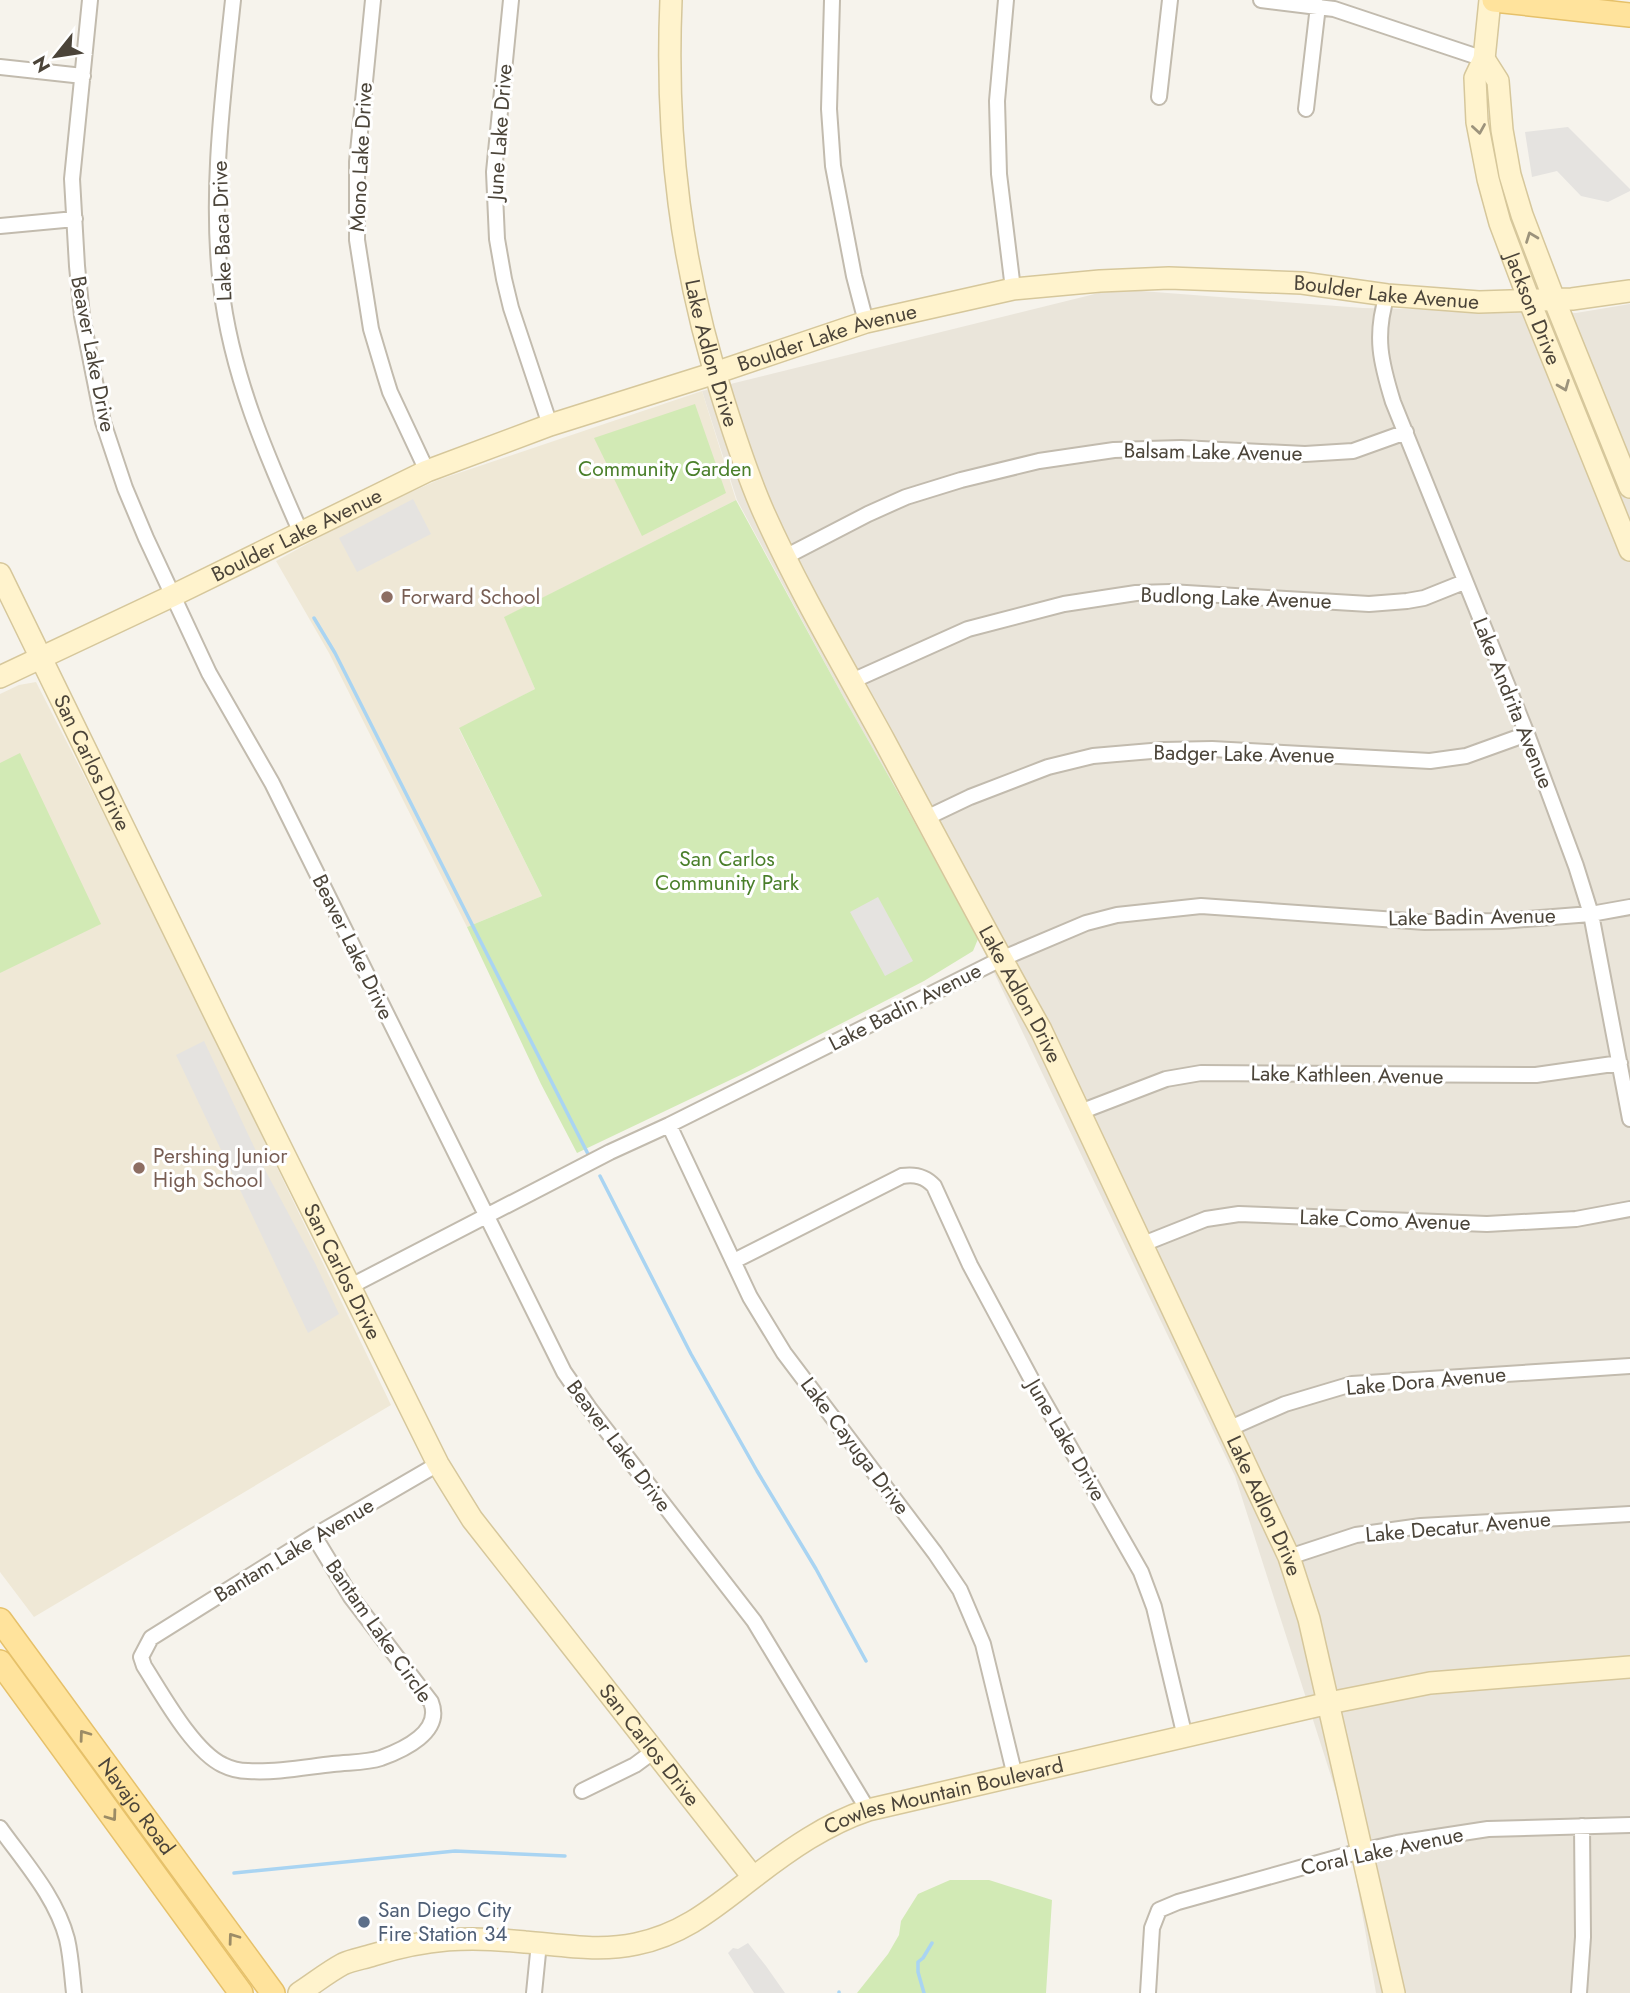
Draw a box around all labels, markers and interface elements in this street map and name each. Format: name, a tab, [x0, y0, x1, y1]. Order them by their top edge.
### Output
north arrow	[21, 21, 91, 91]
text: N	[26, 51, 57, 78]
street label: June Lake Drive	[480, 63, 520, 204]
street label: Mono Lake Drive	[342, 81, 380, 232]
one-way arrow	[1471, 123, 1486, 135]
street label: Lake Baca Drive	[205, 160, 239, 302]
one-way arrow	[1525, 232, 1539, 244]
street label: Jackson Drive	[1496, 246, 1569, 370]
street label: Boulder Lake Avenue	[1293, 268, 1480, 317]
street label: Beaver Lake Drive	[63, 274, 123, 435]
street label: Lake Adlon Drive	[677, 277, 746, 431]
street label: Boulder Lake Avenue	[733, 296, 920, 379]
one-way arrow	[1555, 379, 1569, 391]
street label: Balsam Lake Avenue	[1123, 435, 1303, 469]
park label: Community Garden	[578, 454, 752, 484]
street label: Boulder Lake Avenue	[206, 480, 387, 589]
street label: Budlong Lake Avenue	[1140, 580, 1332, 616]
place label: Forward School	[401, 582, 540, 612]
marker: Forward School	[379, 589, 395, 605]
street label: Lake Andrita Avenue	[1465, 613, 1561, 793]
street label: San Carlos Drive	[46, 689, 138, 836]
street label: Badger Lake Avenue	[1153, 737, 1335, 771]
park label: San Carlos Community Park	[655, 844, 800, 898]
street label: Beaver Lake Drive	[305, 869, 401, 1025]
street label: Lake Badin Avenue	[1388, 901, 1556, 933]
street label: Lake Adlon Drive	[971, 920, 1069, 1068]
street label: Lake Badin Avenue	[824, 956, 987, 1058]
street label: Lake Kathleen Avenue	[1250, 1058, 1444, 1092]
place label: Pershing Junior High School	[153, 1141, 288, 1195]
marker: Pershing Junior High School	[131, 1160, 147, 1176]
street label: San Carlos Drive	[296, 1198, 389, 1345]
street label: Lake Como Avenue	[1299, 1202, 1471, 1238]
street label: Lake Dora Avenue	[1345, 1359, 1507, 1403]
street label: Lake Cayuga Drive	[793, 1371, 917, 1521]
street label: June Lake Drive	[1017, 1371, 1113, 1507]
street label: Beaver Lake Drive	[559, 1374, 679, 1518]
street label: Lake Adlon Drive	[1219, 1431, 1309, 1580]
street label: Bantam Lake Avenue	[208, 1490, 380, 1610]
street label: Lake Decatur Avenue	[1364, 1504, 1552, 1550]
street label: Bantam Lake Circle	[318, 1553, 440, 1709]
street label: San Carlos Drive	[592, 1677, 707, 1813]
one-way arrow	[80, 1730, 92, 1743]
street label: Cowles Mountain Boulevard	[818, 1750, 1066, 1842]
street label: Navajo Road	[91, 1752, 182, 1861]
one-way arrow	[104, 1808, 117, 1821]
street label: Coral Lake Avenue	[1298, 1819, 1466, 1883]
place label: San Diego City Fire Station 34	[378, 1895, 512, 1949]
marker: San Diego City Fire Station 34	[356, 1914, 372, 1930]
one-way arrow	[229, 1933, 241, 1946]

